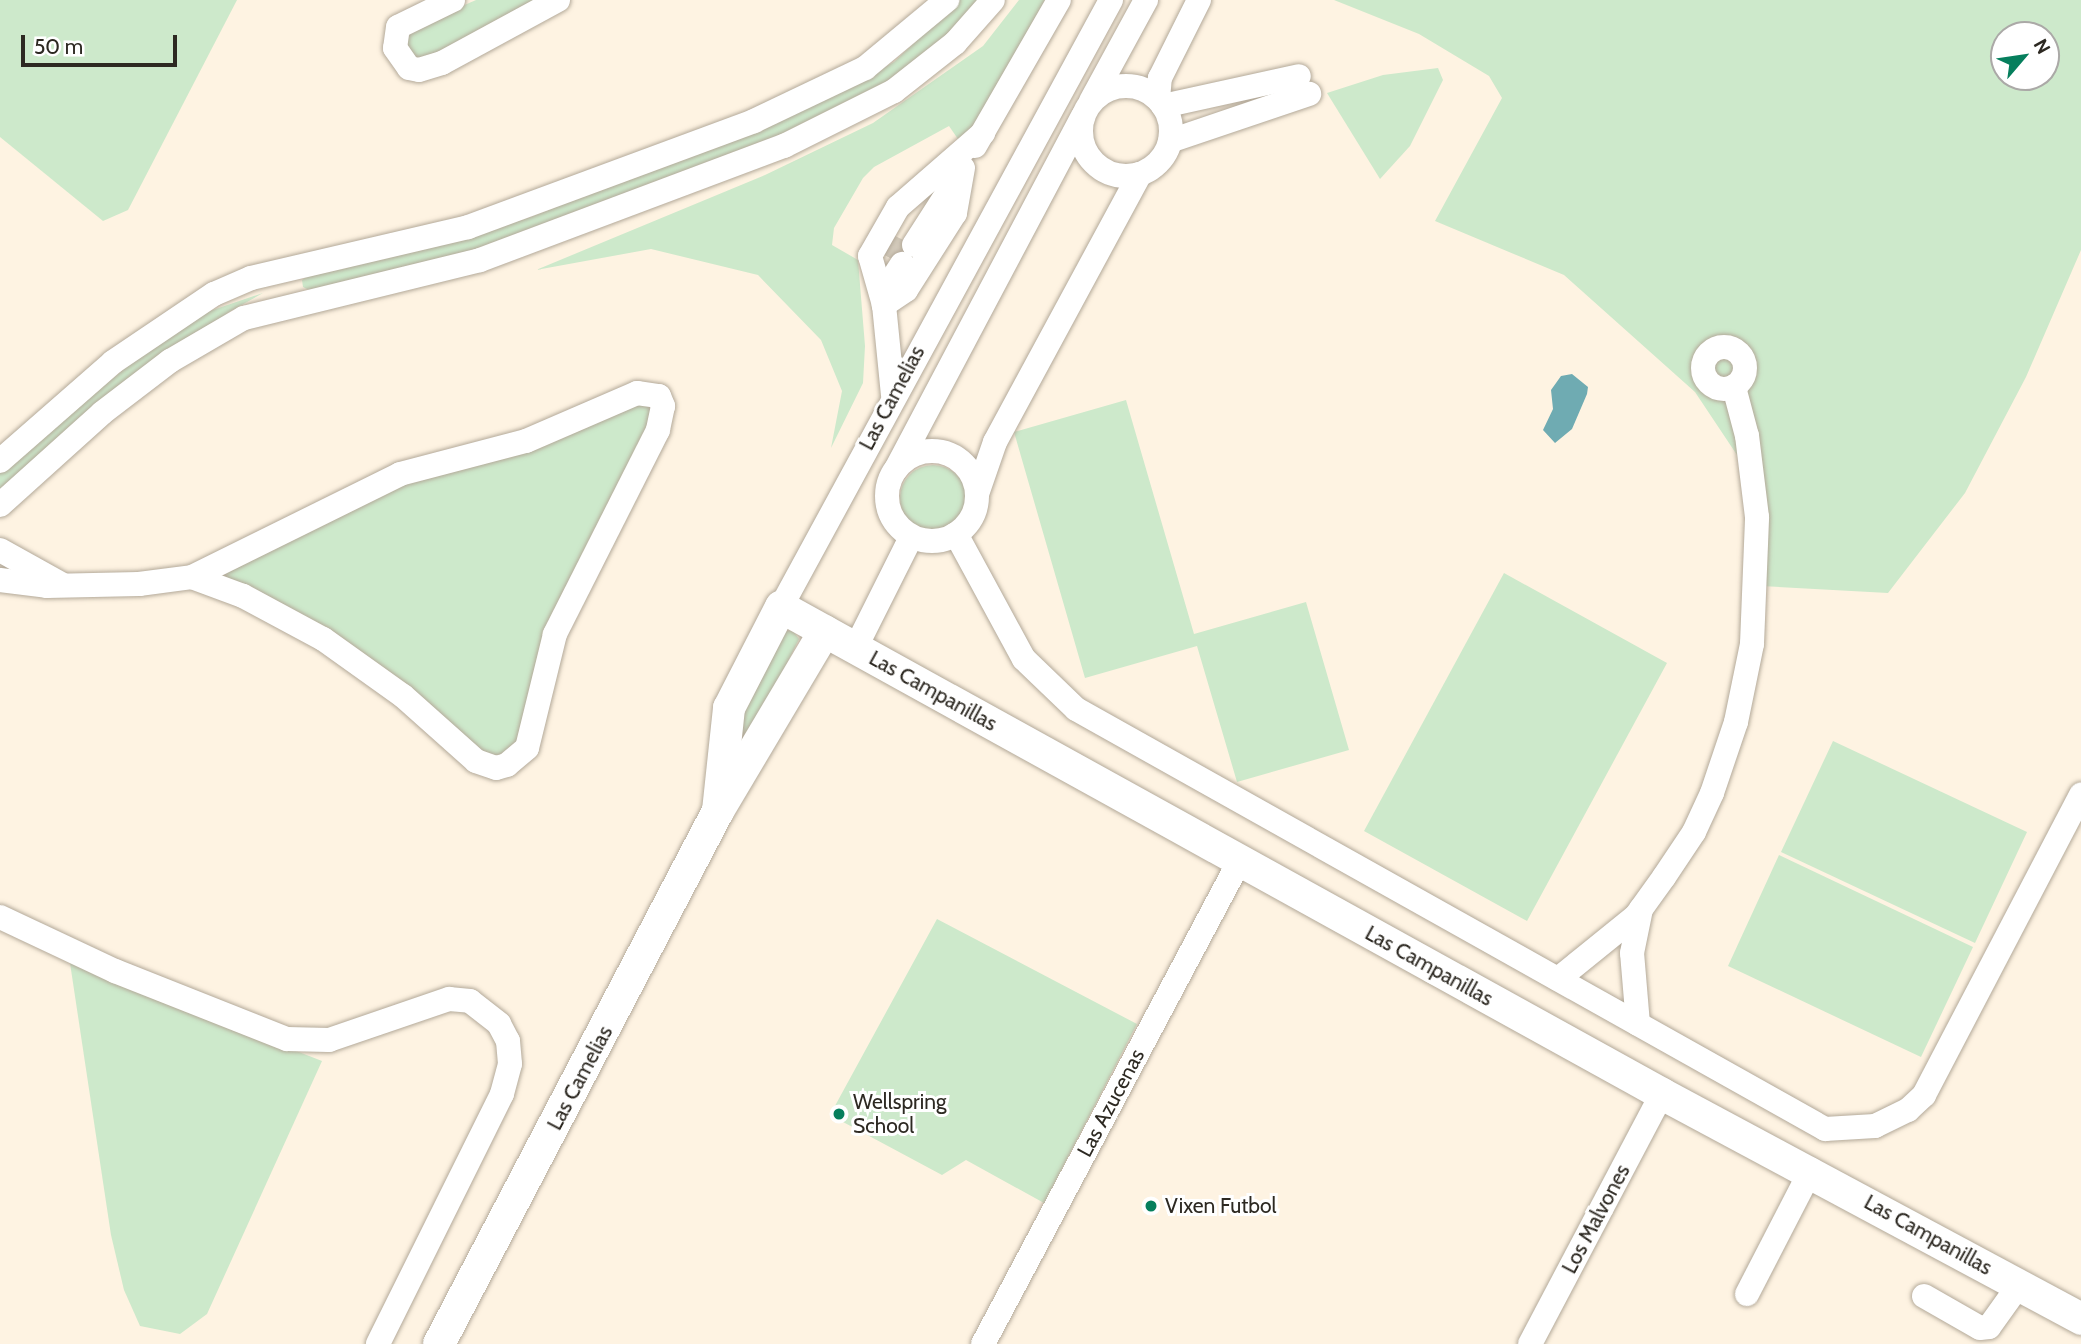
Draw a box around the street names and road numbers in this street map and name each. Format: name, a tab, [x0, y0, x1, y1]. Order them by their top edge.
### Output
street label: Las Camelias	[854, 342, 930, 454]
street label: Las Campanillas	[865, 646, 1001, 736]
street label: Las Campanillas	[1361, 921, 1497, 1011]
street label: Las Camelias	[542, 1022, 618, 1134]
street label: Las Azucenas	[1072, 1045, 1150, 1161]
street label: Los Malvones	[1557, 1160, 1635, 1278]
street label: Las Campanillas	[1860, 1190, 1996, 1280]

